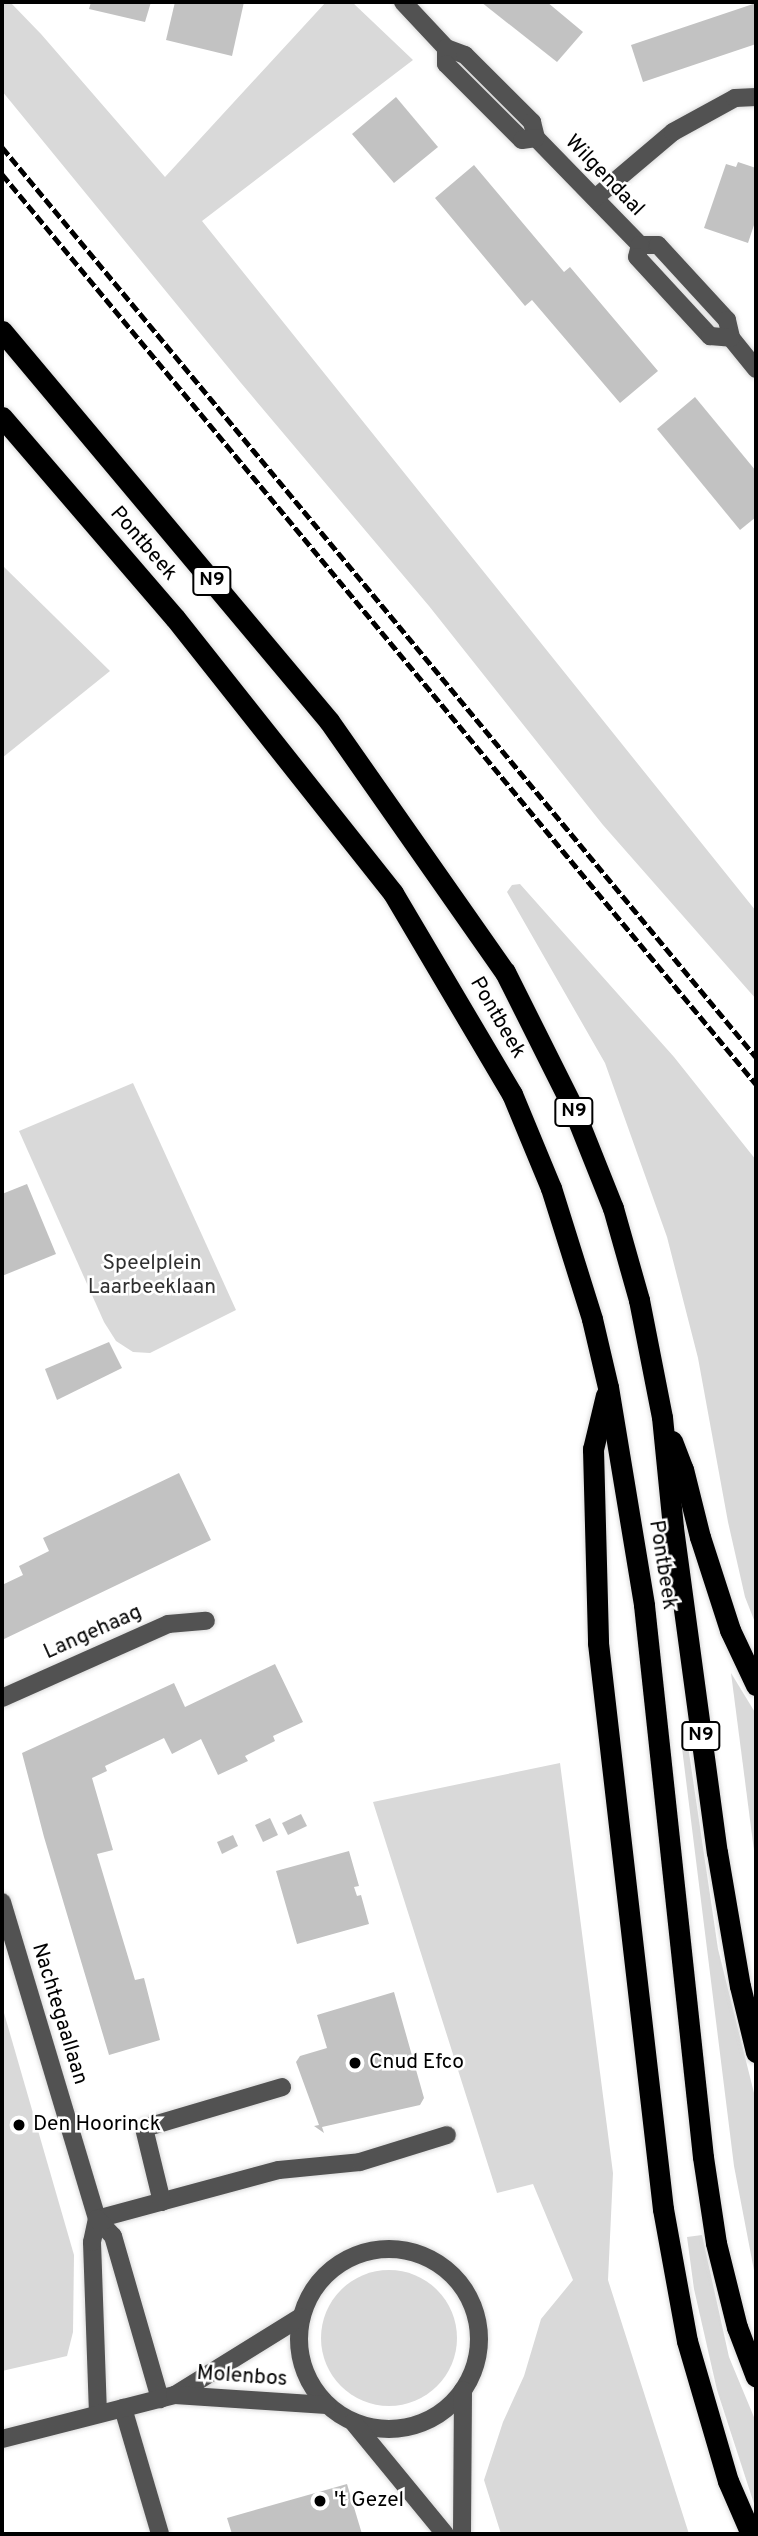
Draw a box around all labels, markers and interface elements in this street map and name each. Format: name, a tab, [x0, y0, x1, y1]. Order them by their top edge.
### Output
street label: Wilgendaal	[559, 130, 649, 222]
street label: Pontbeek	[104, 502, 182, 586]
road number: N9	[191, 566, 233, 596]
street label: Pontbeek	[464, 973, 530, 1063]
road number: N9	[553, 1096, 595, 1128]
park label: Speelplein Laarbeeklaan	[88, 1251, 216, 1301]
street label: Pontbeek	[643, 1518, 681, 1612]
street label: Langehaag	[40, 1600, 146, 1666]
road number: N9	[680, 1720, 722, 1752]
street label: Nachtegaallaan	[26, 1940, 92, 2088]
place label: Cnud Efco	[369, 2050, 464, 2076]
marker: Cnud Efco	[347, 2055, 363, 2071]
place label: Den Hoorinck	[33, 2112, 161, 2138]
marker: Den Hoorinck	[11, 2117, 27, 2133]
street label: Molenbos	[196, 2361, 288, 2393]
place label: 't Gezel	[334, 2488, 404, 2514]
marker: 't Gezel	[312, 2493, 328, 2509]

